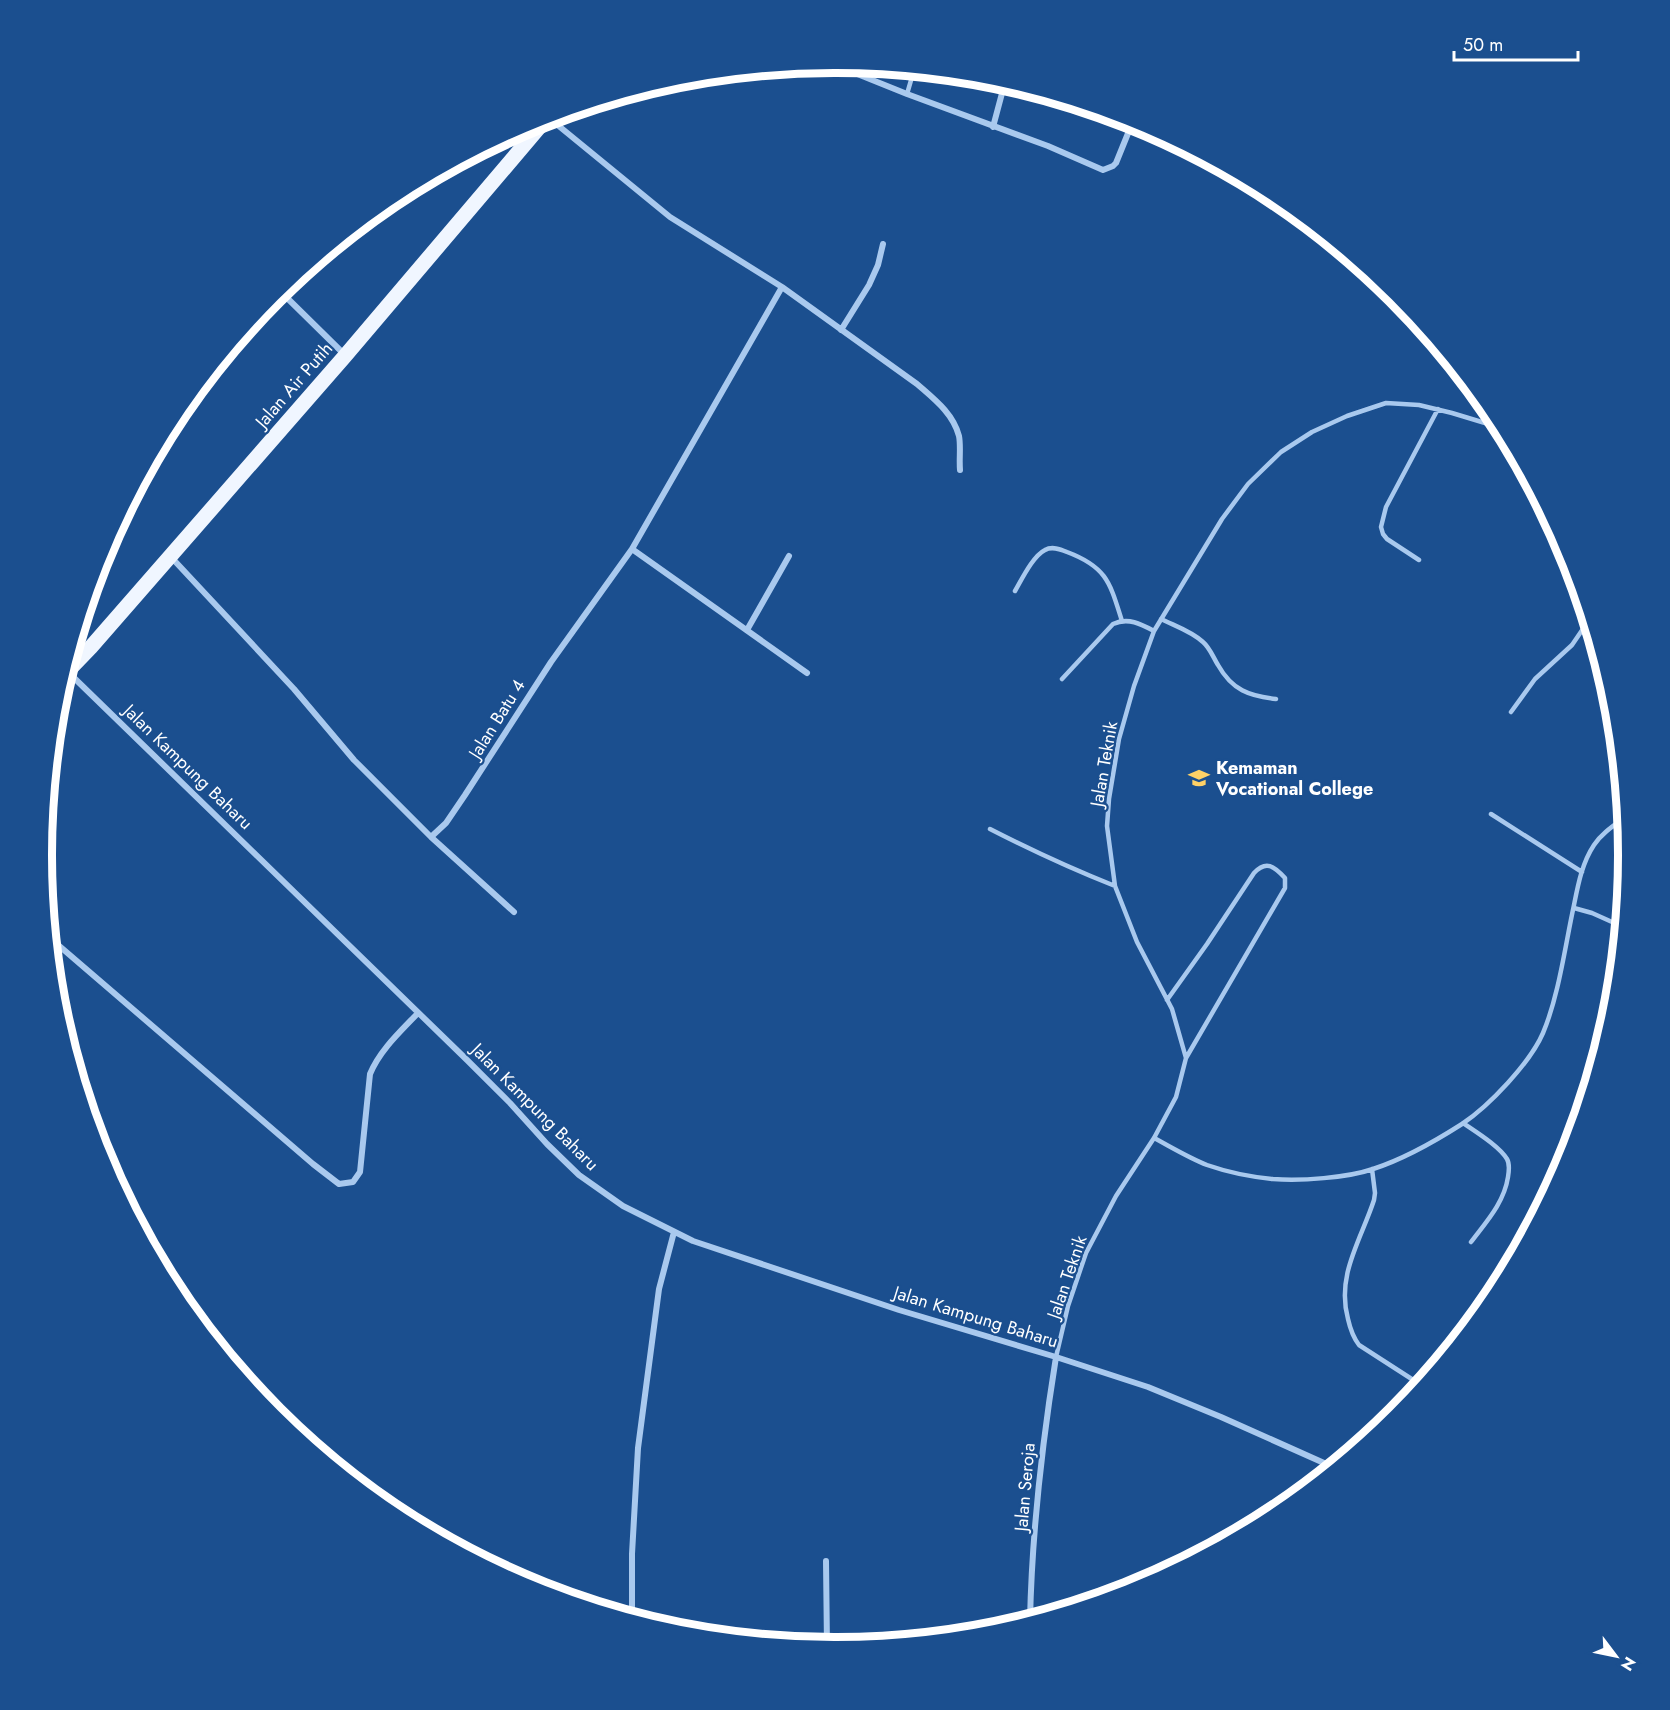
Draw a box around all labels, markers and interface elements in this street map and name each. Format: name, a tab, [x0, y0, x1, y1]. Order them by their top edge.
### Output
scale bar	[1454, 24, 1578, 62]
text: 50 m	[1463, 32, 1503, 58]
street label: Jalan Air Putih	[248, 336, 339, 435]
street label: Jalan Batu 4	[461, 674, 532, 765]
street label: Jalan Kampung Baharu	[116, 697, 258, 836]
street label: Jalan Teknik	[1083, 719, 1124, 811]
place label: Kemaman Vocational College	[1215, 755, 1373, 802]
school or university icon: Kemaman Vocational College	[1187, 766, 1211, 790]
street label: Jalan Kampung Baharu	[464, 1036, 605, 1177]
street label: Jalan Teknik	[1040, 1232, 1093, 1324]
street label: Jalan Kampung Baharu	[889, 1279, 1061, 1354]
street label: Jalan Seroja	[1008, 1442, 1042, 1534]
north arrow	[1586, 1626, 1646, 1686]
text: N	[1615, 1652, 1641, 1675]

